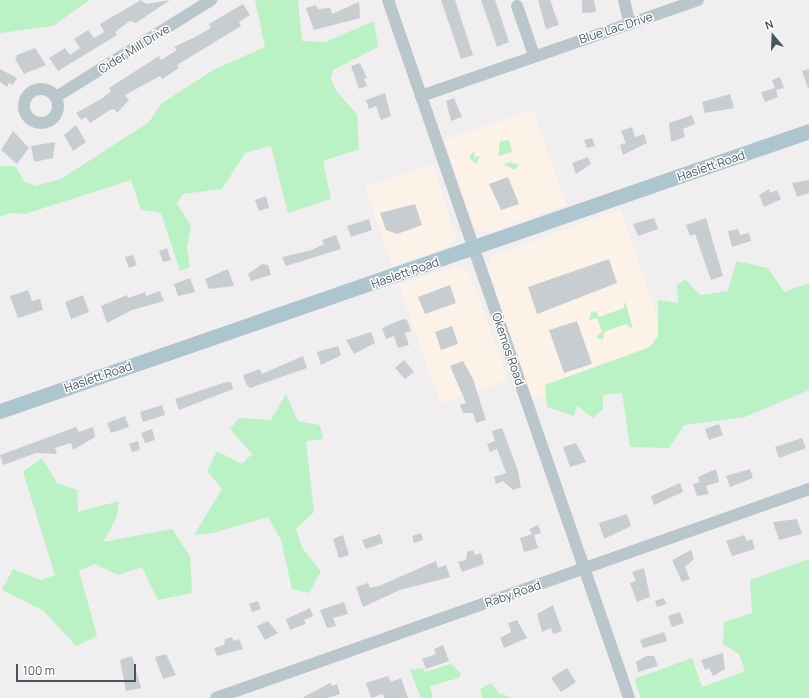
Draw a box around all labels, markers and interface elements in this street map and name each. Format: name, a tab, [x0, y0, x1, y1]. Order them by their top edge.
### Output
street label: Blue Lac Drive	[577, 9, 655, 47]
north arrow	[753, 16, 793, 56]
text: N	[763, 16, 775, 33]
street label: Cider Mill Drive	[96, 21, 172, 77]
street label: Haslett Road	[675, 148, 747, 184]
street label: Haslett Road	[369, 255, 441, 291]
street label: Okemos Road	[489, 311, 527, 387]
street label: Haslett Road	[62, 359, 134, 395]
street label: Raby Road	[483, 578, 543, 610]
scale bar	[18, 656, 138, 682]
text: 100 m	[23, 662, 55, 679]

